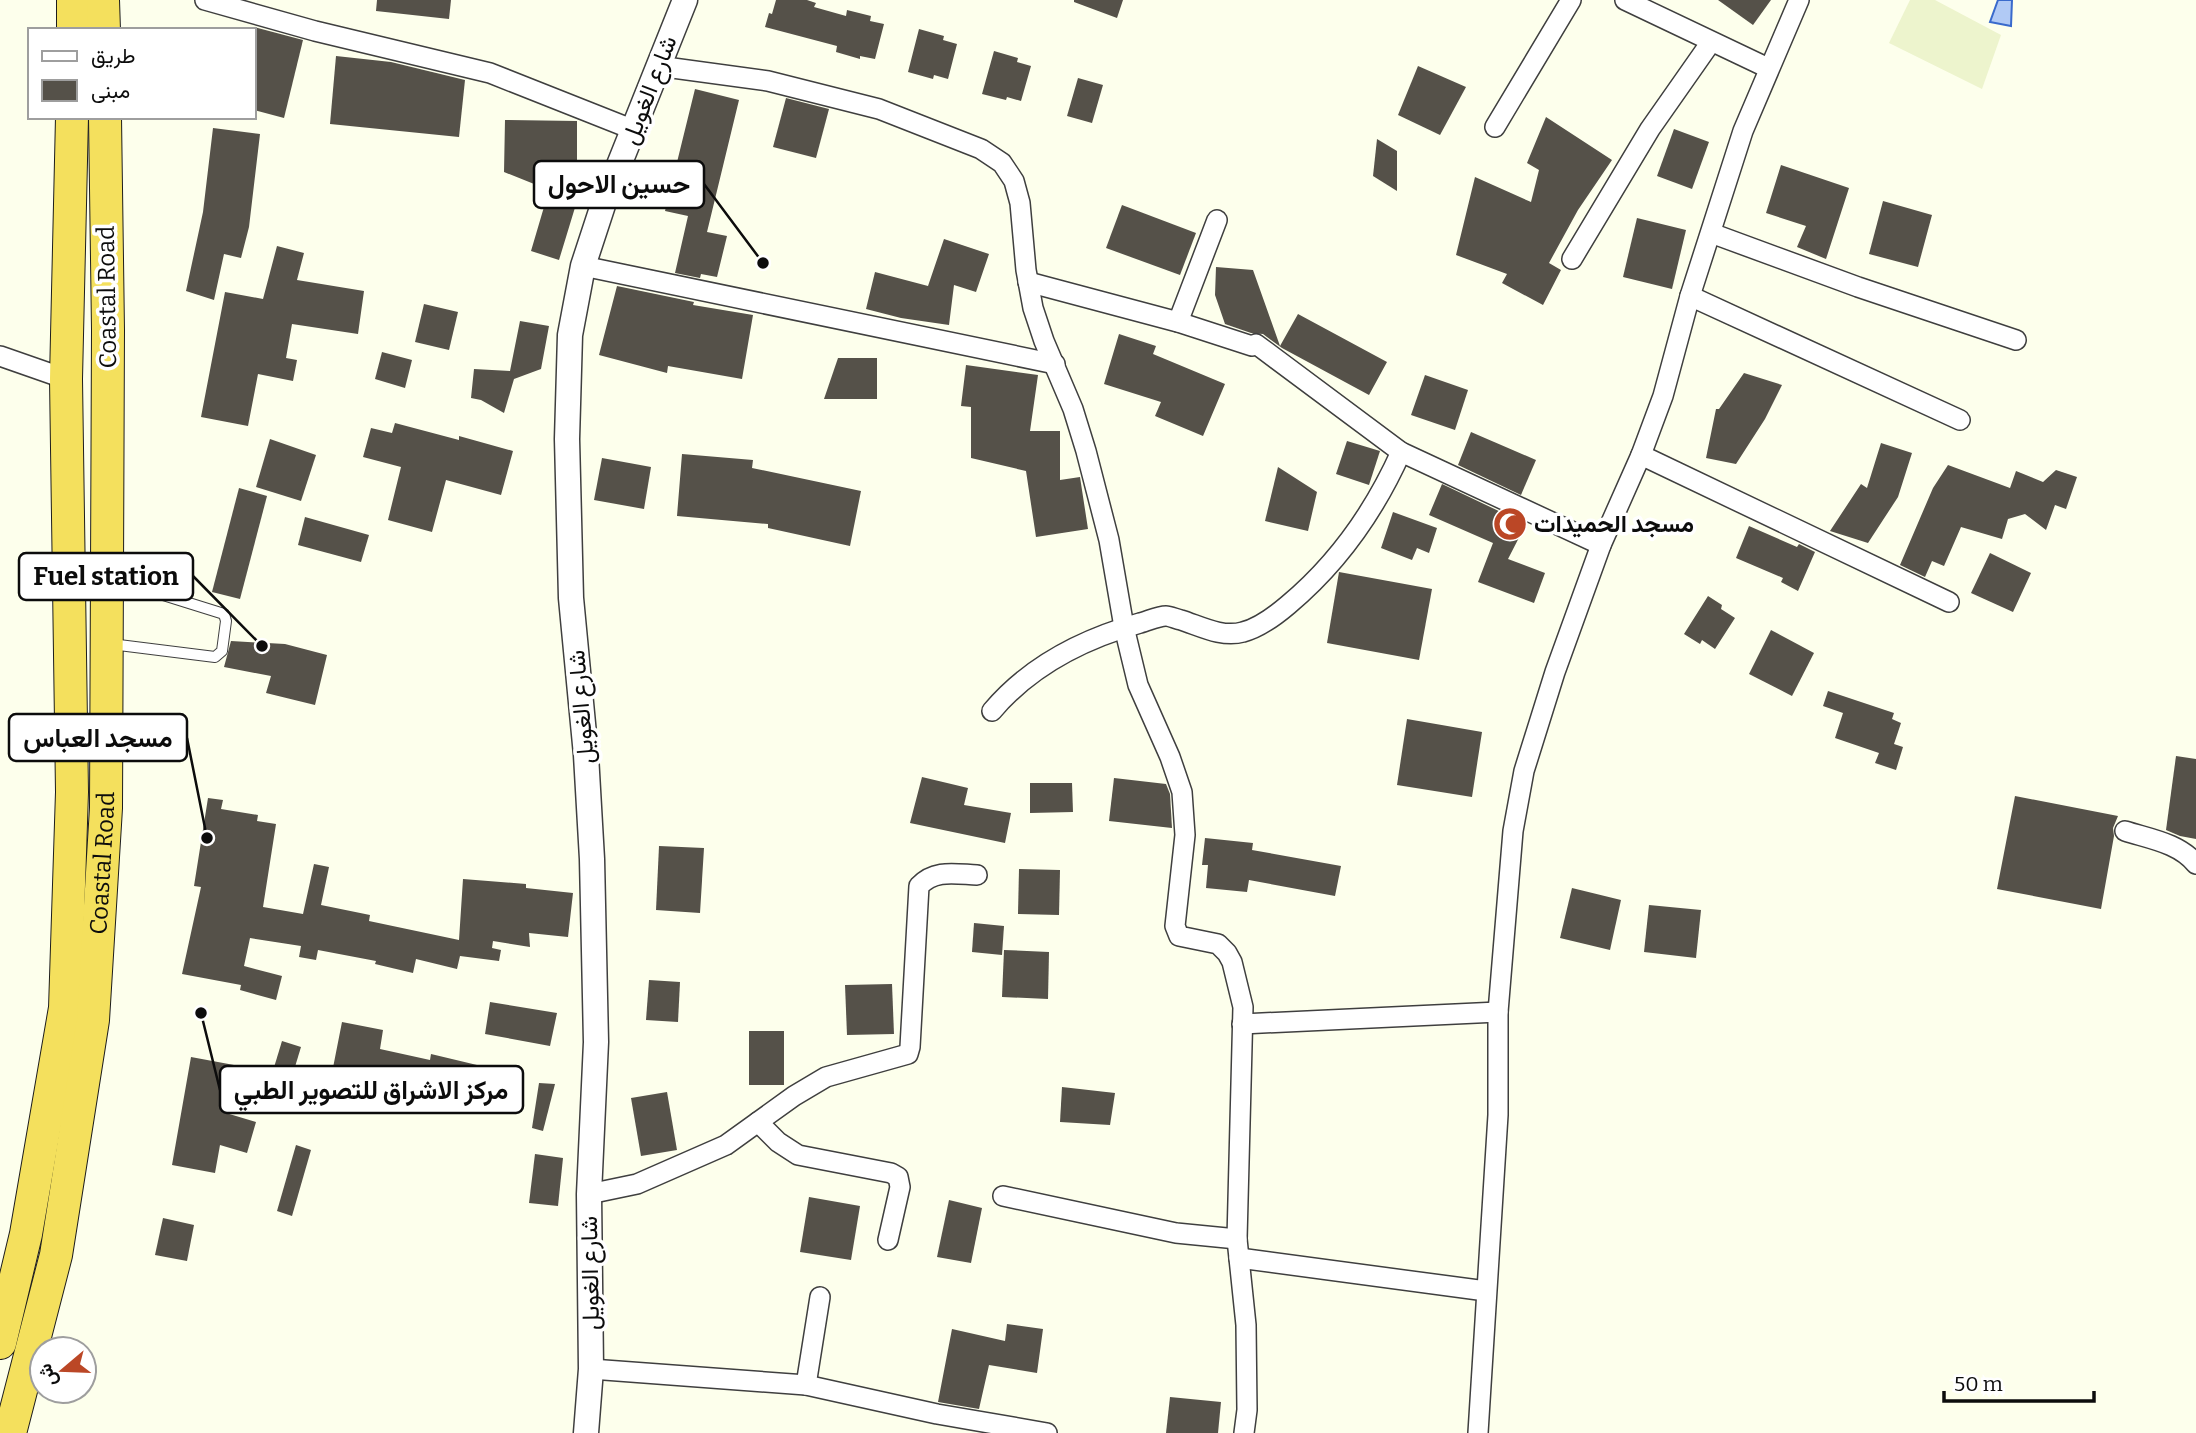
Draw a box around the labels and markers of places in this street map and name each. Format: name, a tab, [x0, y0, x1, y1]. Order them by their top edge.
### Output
callout: حسين الاحول	[534, 161, 704, 208]
mosque icon: مسجد الحميدات	[1491, 505, 1529, 543]
place label: مسجد الحميدات	[1534, 510, 1694, 538]
callout: Fuel station	[19, 553, 193, 600]
callout: مسجد العباس	[9, 714, 187, 761]
callout: مركز الاشراق للتصوير الطبي	[220, 1066, 523, 1113]

